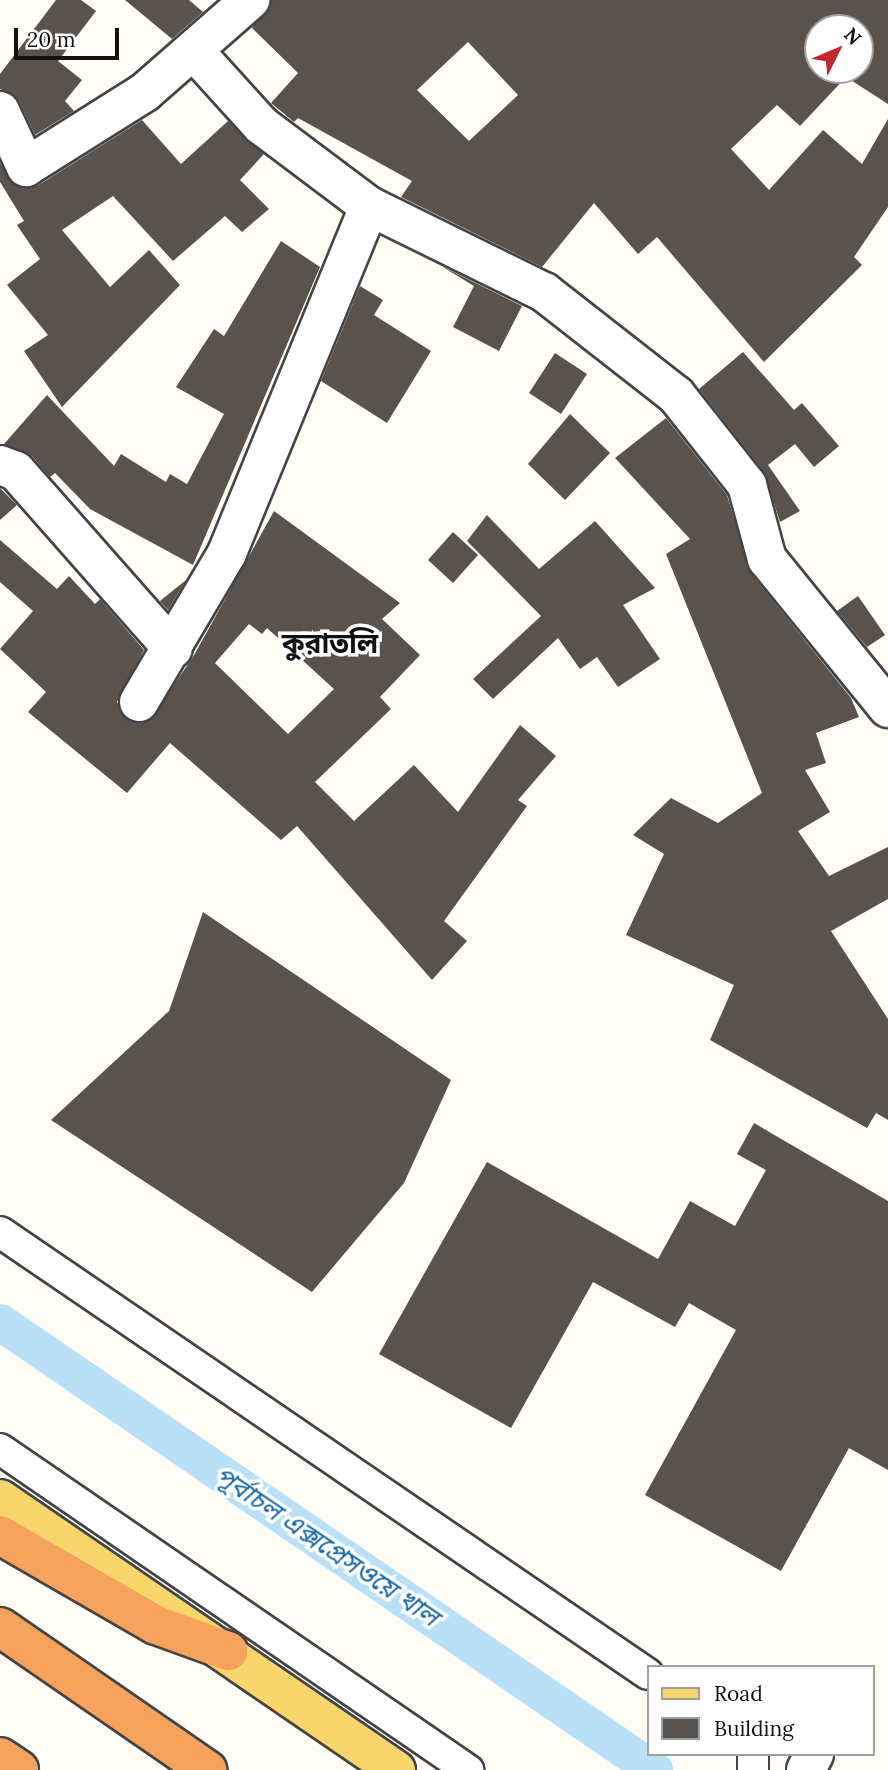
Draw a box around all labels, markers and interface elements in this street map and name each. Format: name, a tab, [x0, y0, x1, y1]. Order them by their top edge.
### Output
scale bar	[18, 14, 122, 58]
north arrow	[804, 14, 874, 84]
text: N	[839, 22, 867, 50]
text: 20 m	[27, 26, 76, 53]
district label: কুরাতলি	[282, 626, 378, 660]
water label: পূর্বাচল এক্সপ্রেসওয়ে খাল	[209, 1459, 445, 1633]
legend	[646, 1665, 874, 1756]
text: Road	[714, 1680, 763, 1707]
text: Building	[714, 1715, 794, 1742]

